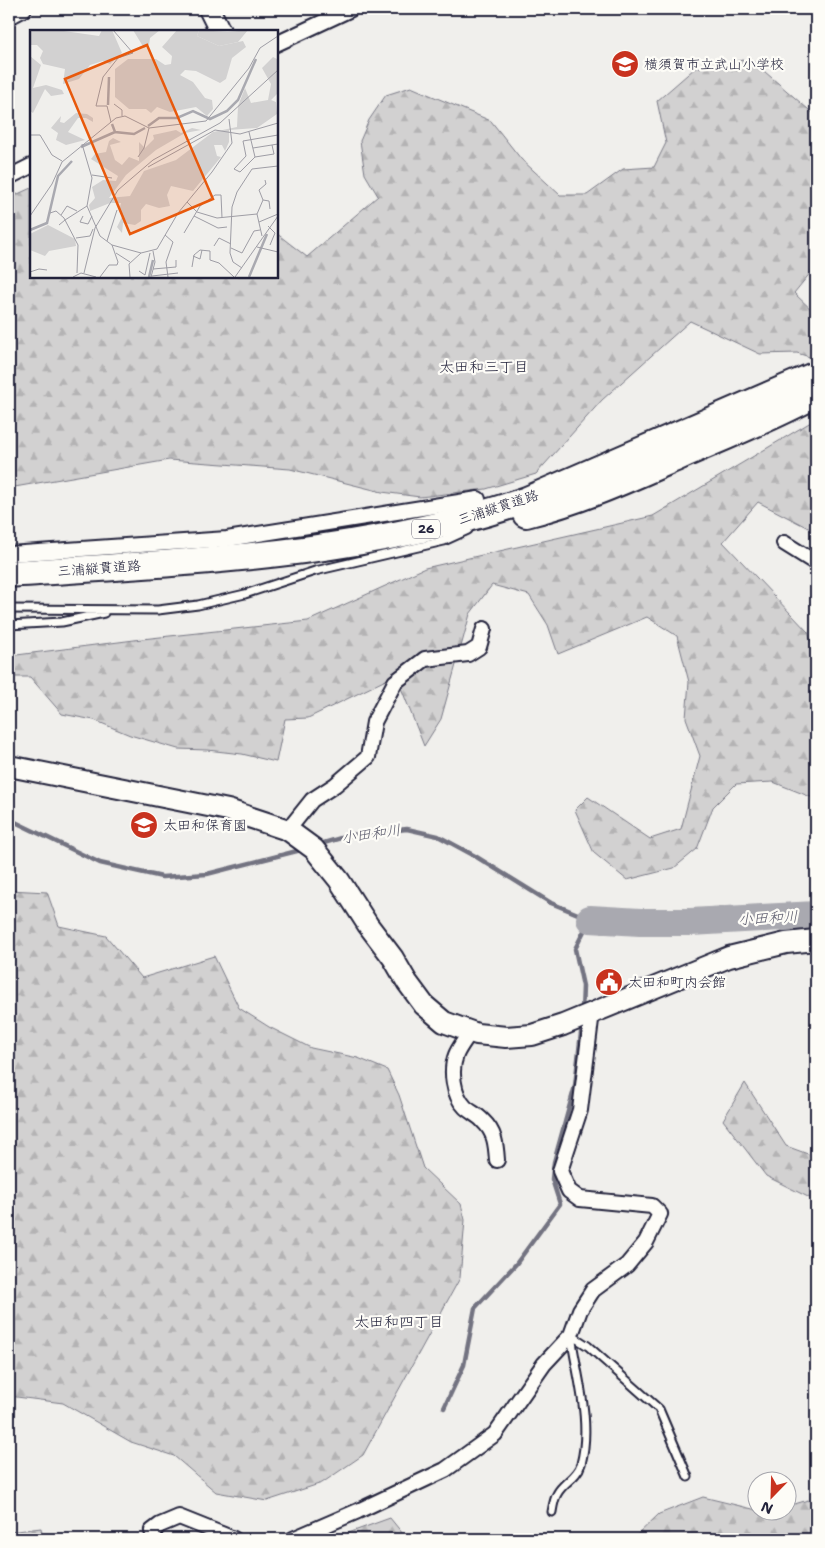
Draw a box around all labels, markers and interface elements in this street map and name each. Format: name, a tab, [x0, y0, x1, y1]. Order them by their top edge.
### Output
inset map	[30, 30, 278, 278]
school or university icon: 横須賀市立武山小学校	[610, 49, 640, 79]
place label: 横須賀市立武山小学校	[644, 55, 784, 73]
district label: 太田和三丁目	[439, 357, 529, 377]
street label: 三浦縦貫道路	[455, 485, 541, 529]
road number: 26	[412, 520, 440, 538]
street label: 三浦縦貫道路	[56, 556, 142, 580]
school or university icon: 太田和保育園	[129, 810, 159, 840]
place label: 太田和保育園	[163, 816, 247, 834]
water label: 小田和川	[340, 820, 402, 848]
water label: 小田和川	[738, 906, 798, 930]
public building icon: 太田和町内会館	[594, 967, 624, 997]
place label: 太田和町内会館	[628, 973, 726, 991]
district label: 太田和四丁目	[354, 1312, 444, 1332]
north arrow	[748, 1470, 798, 1520]
text: N	[758, 1498, 776, 1518]

